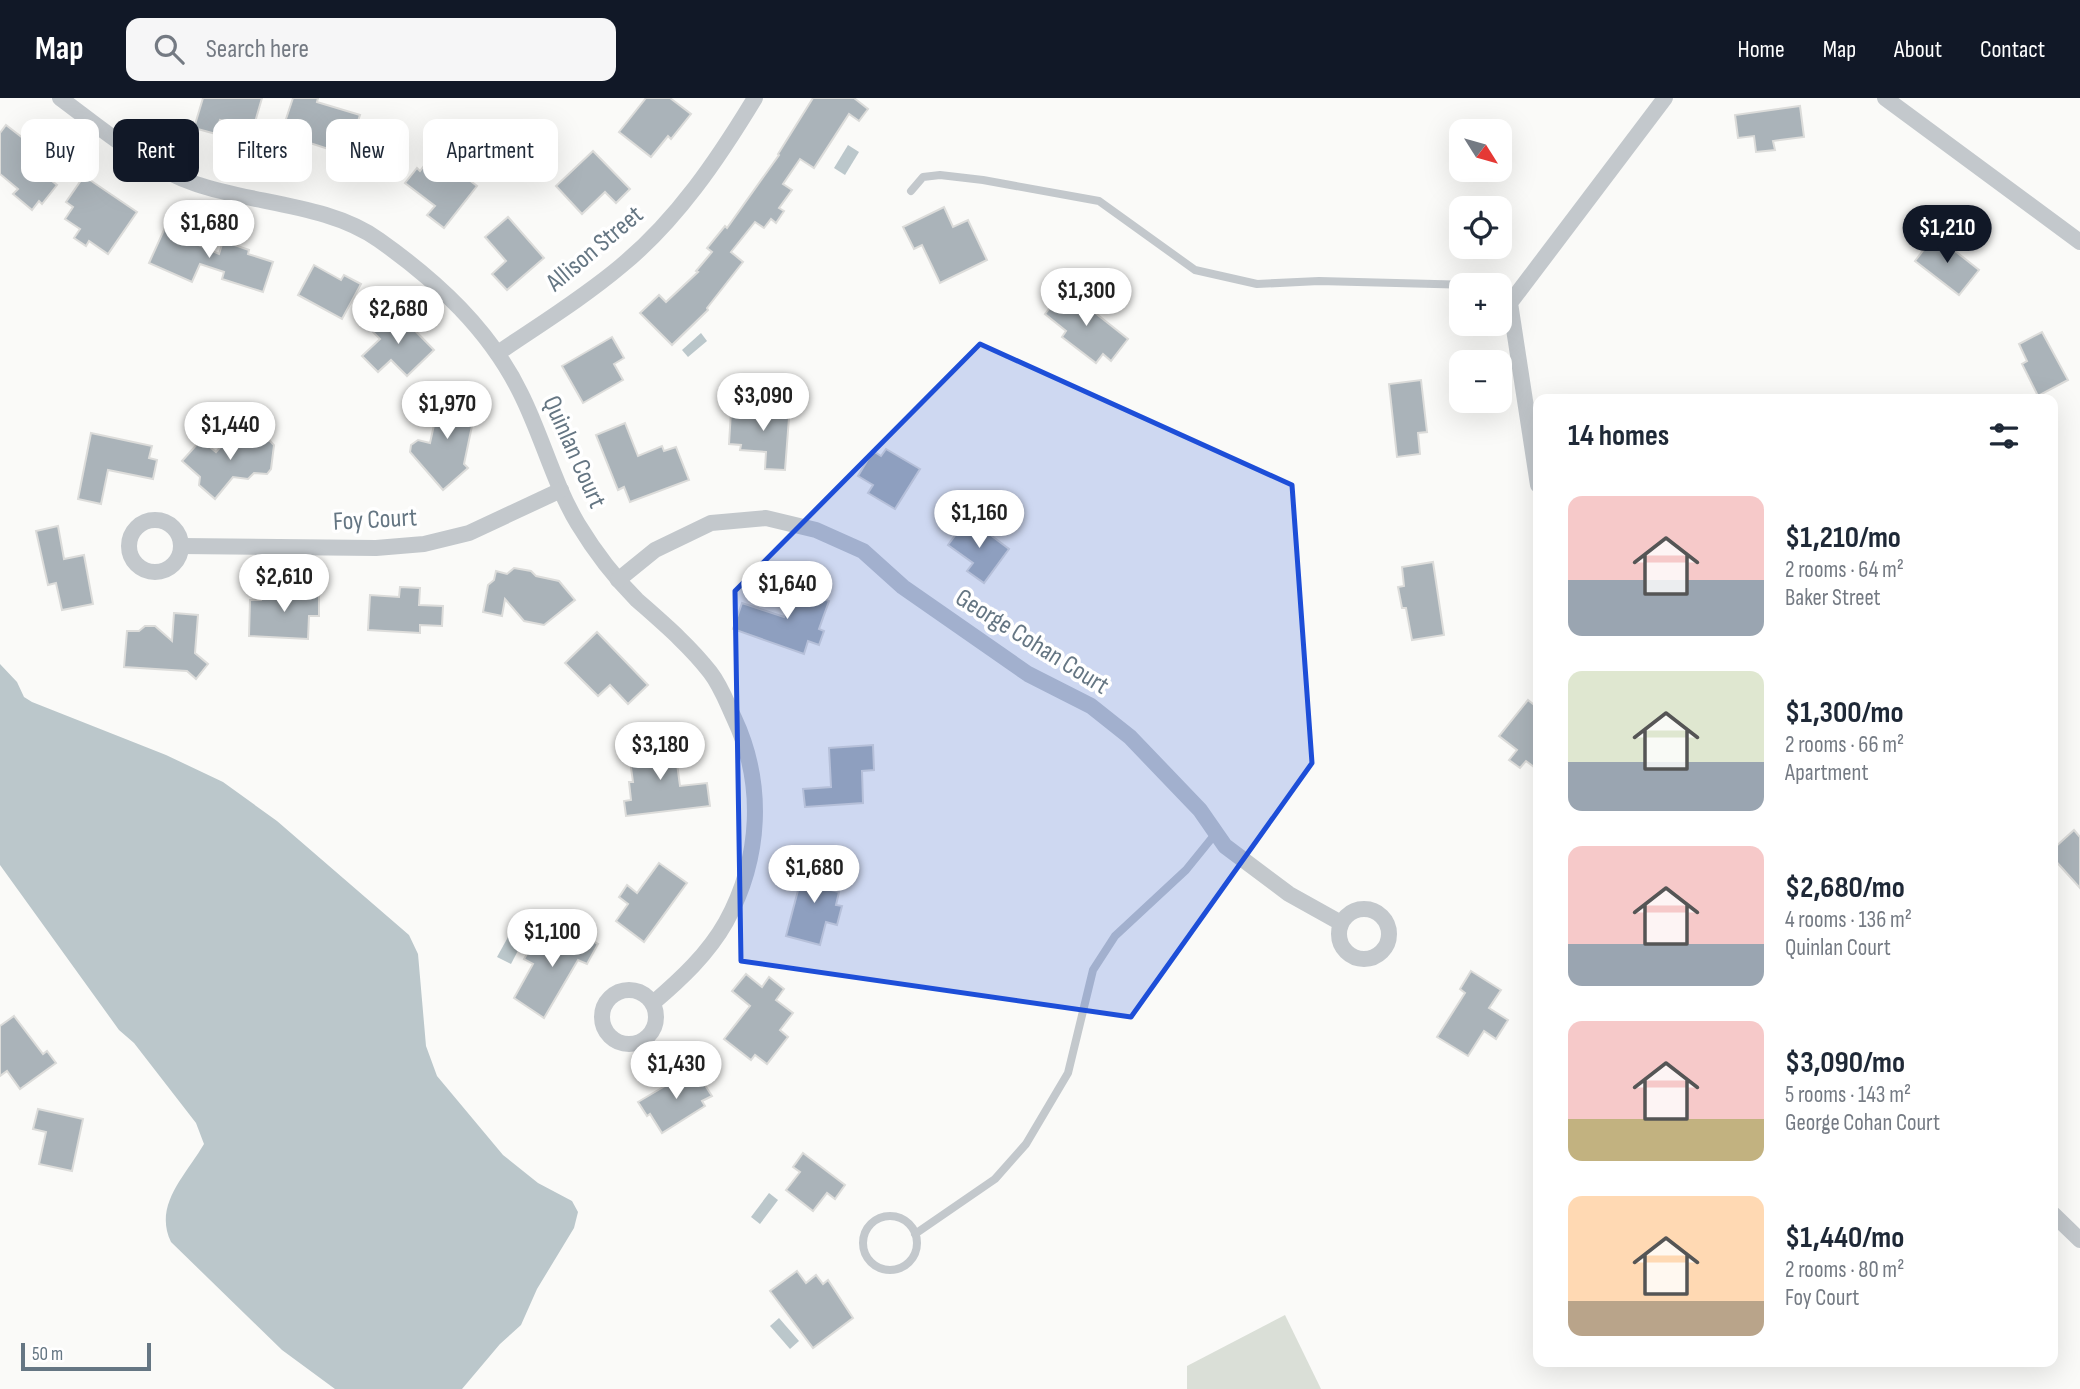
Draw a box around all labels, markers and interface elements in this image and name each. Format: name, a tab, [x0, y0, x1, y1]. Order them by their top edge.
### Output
search box	[126, 18, 616, 81]
text: Map	[35, 29, 84, 69]
icon: search	[150, 30, 188, 68]
text: Search here	[206, 34, 309, 65]
text: Home	[1737, 35, 1785, 64]
text: Map	[1823, 35, 1856, 64]
text: About	[1894, 35, 1942, 64]
text: Contact	[1980, 35, 2045, 64]
chip: Buy	[21, 119, 99, 182]
chip: Rent	[113, 119, 199, 182]
chip: Filters	[213, 119, 312, 182]
chip: New	[326, 119, 409, 182]
chip: Apartment	[423, 119, 558, 182]
north arrow	[1449, 119, 1512, 182]
map controls	[1449, 119, 1512, 413]
button: locate	[1449, 196, 1512, 259]
pin: $1,680	[152, 200, 266, 260]
street label: Allison Street	[540, 200, 650, 299]
pin: $1,210	[1890, 206, 2004, 265]
text: $1,680	[179, 209, 239, 237]
text: $1,210	[1919, 214, 1975, 242]
pin: $1,300	[1029, 268, 1143, 328]
button: +	[1449, 273, 1512, 336]
text: $1,300	[1057, 277, 1115, 305]
pin: $2,680	[341, 286, 455, 346]
text: $2,680	[368, 295, 428, 323]
button: −	[1449, 350, 1512, 413]
pin: $3,090	[706, 374, 820, 433]
pin: $1,970	[390, 382, 504, 441]
text: $3,090	[733, 382, 793, 410]
text: $1,970	[418, 390, 476, 418]
street label: Quinlan Court	[536, 391, 612, 513]
pin: $1,440	[173, 402, 287, 462]
text: $1,440	[200, 411, 260, 439]
icon: filters	[1985, 417, 2023, 455]
text: 14 homes	[1568, 418, 1669, 454]
pin: $1,160	[922, 490, 1036, 550]
text: $1,160	[950, 499, 1008, 527]
street label: Foy Court	[332, 502, 418, 538]
text: $1,210/mo	[1785, 520, 1901, 556]
icon: home	[1624, 524, 1708, 608]
pin: $2,610	[227, 554, 341, 614]
text: 2 rooms · 64 m²	[1785, 556, 1904, 584]
pin: $1,640	[730, 561, 844, 621]
text: $2,610	[255, 563, 313, 591]
text: $1,640	[757, 570, 817, 598]
street label: George Cohan Court	[949, 582, 1115, 702]
text: Baker Street	[1785, 584, 1881, 612]
text: $1,300/mo	[1785, 695, 1904, 731]
icon: home	[1624, 699, 1708, 783]
pin: $3,180	[603, 722, 717, 782]
text: $3,180	[631, 731, 689, 759]
text: 2 rooms · 66 m²	[1785, 731, 1904, 759]
text: Apartment	[1785, 759, 1869, 787]
pin: $1,680	[757, 846, 871, 905]
text: $1,680	[784, 854, 844, 882]
text: $2,680/mo	[1785, 870, 1905, 906]
icon: home	[1624, 874, 1708, 958]
text: 4 rooms · 136 m²	[1785, 906, 1912, 934]
pin: $1,100	[495, 910, 609, 969]
text: $1,100	[523, 918, 581, 946]
text: Quinlan Court	[1785, 934, 1891, 962]
pin: $1,430	[619, 1042, 733, 1101]
text: $3,090/mo	[1785, 1045, 1905, 1081]
icon: home	[1624, 1049, 1708, 1133]
text: $1,430	[647, 1050, 705, 1078]
text: 5 rooms · 143 m²	[1785, 1081, 1911, 1109]
text: George Cohan Court	[1785, 1109, 1940, 1137]
text: $1,440/mo	[1785, 1220, 1904, 1256]
icon: home	[1624, 1224, 1708, 1308]
text: 2 rooms · 80 m²	[1785, 1256, 1904, 1284]
text: Foy Court	[1785, 1284, 1859, 1312]
scale bar	[21, 1340, 150, 1372]
text: 50 m	[32, 1343, 63, 1366]

